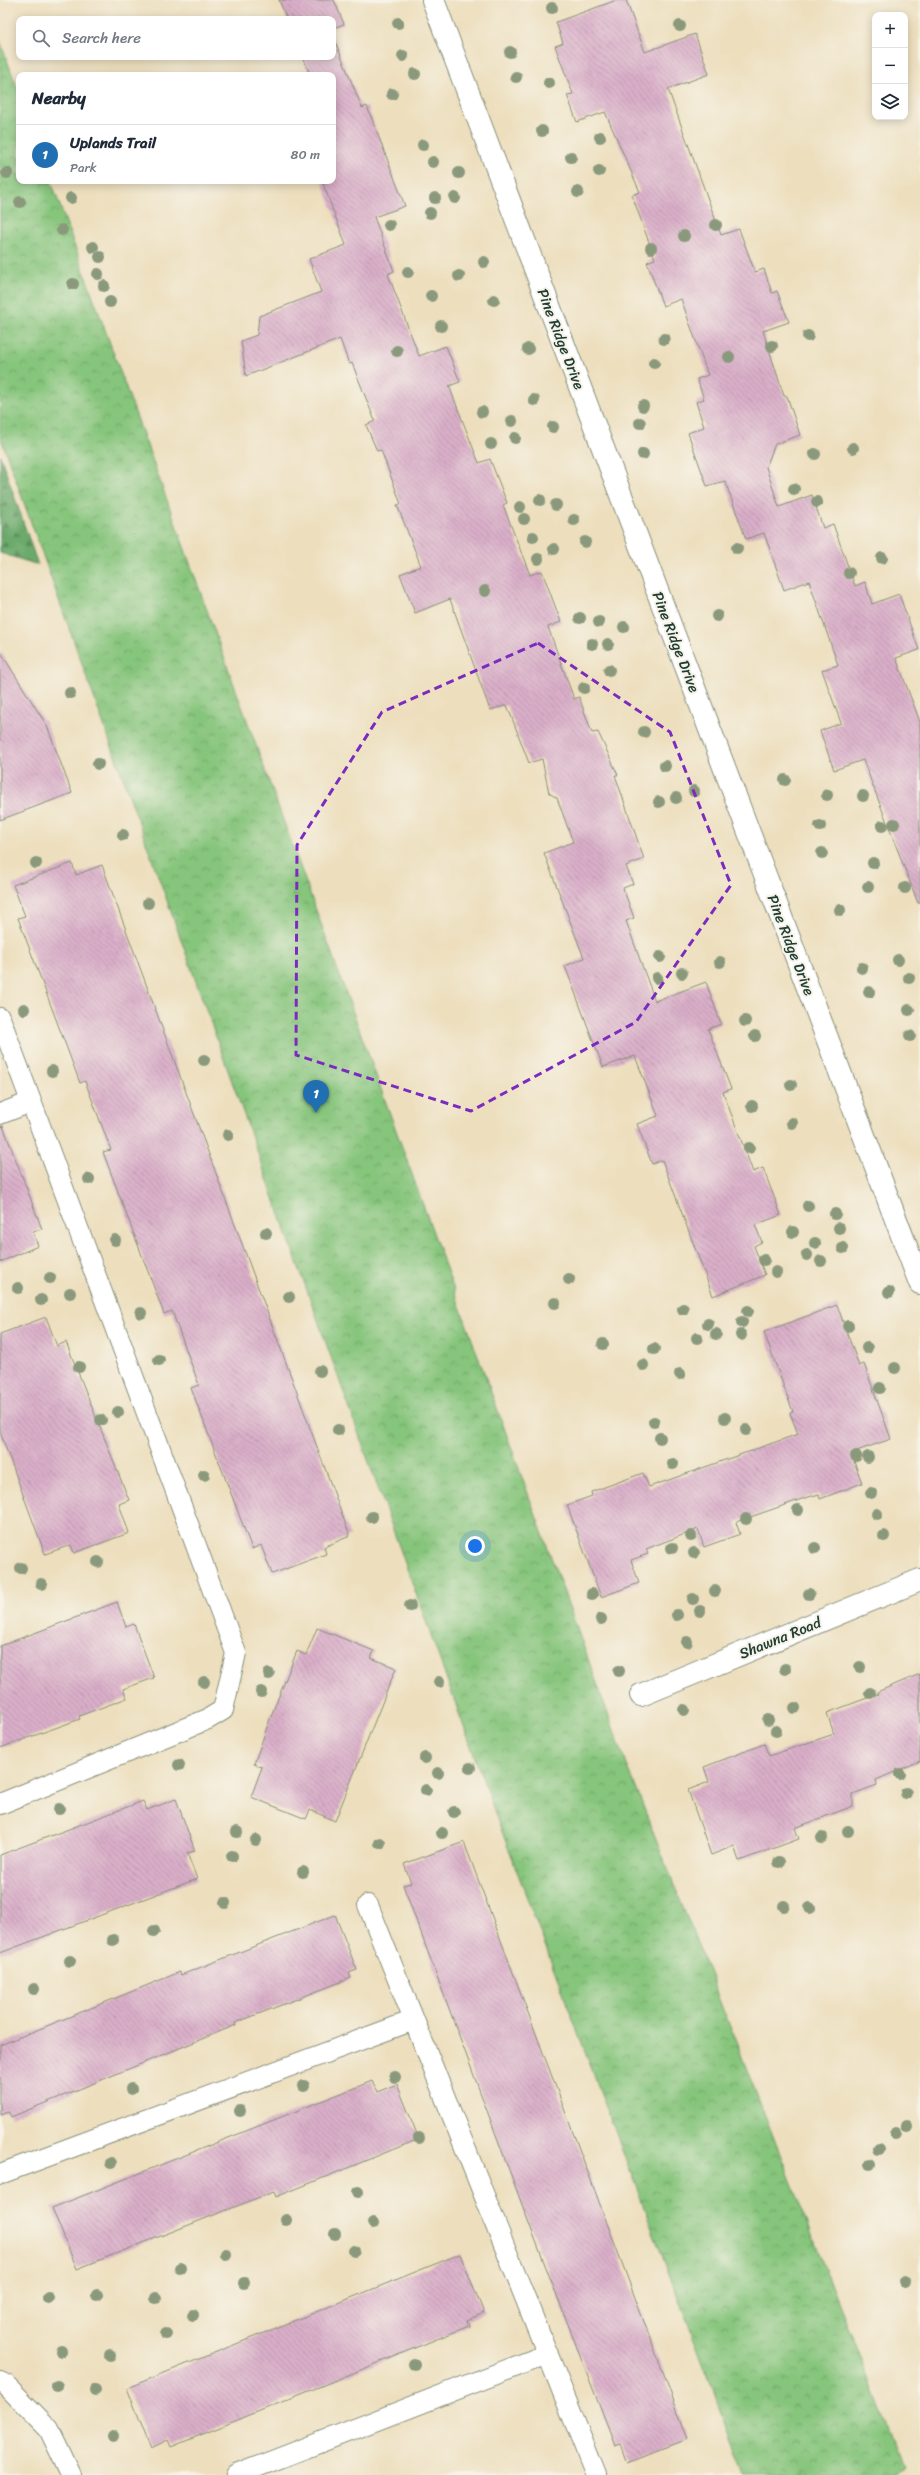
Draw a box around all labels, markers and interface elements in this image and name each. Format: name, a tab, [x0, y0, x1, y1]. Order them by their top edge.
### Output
map controls	[872, 12, 908, 120]
button: +	[872, 12, 908, 48]
search box	[16, 16, 336, 60]
text: Search here	[62, 25, 141, 51]
icon: search	[30, 27, 52, 49]
button: −	[872, 48, 908, 84]
text: Nearby	[32, 83, 86, 113]
button: layers	[872, 84, 908, 120]
text: Uplands Trail	[70, 130, 156, 156]
text: 1	[42, 143, 48, 166]
text: 80 m	[291, 143, 320, 166]
text: Park	[70, 156, 97, 179]
street label: Pine Ridge Drive	[530, 285, 592, 393]
street label: Pine Ridge Drive	[645, 588, 707, 696]
street label: Pine Ridge Drive	[760, 891, 822, 999]
pin: 1	[303, 1080, 329, 1113]
your location	[465, 1536, 485, 1556]
street label: Shawna Road	[735, 1609, 826, 1666]

